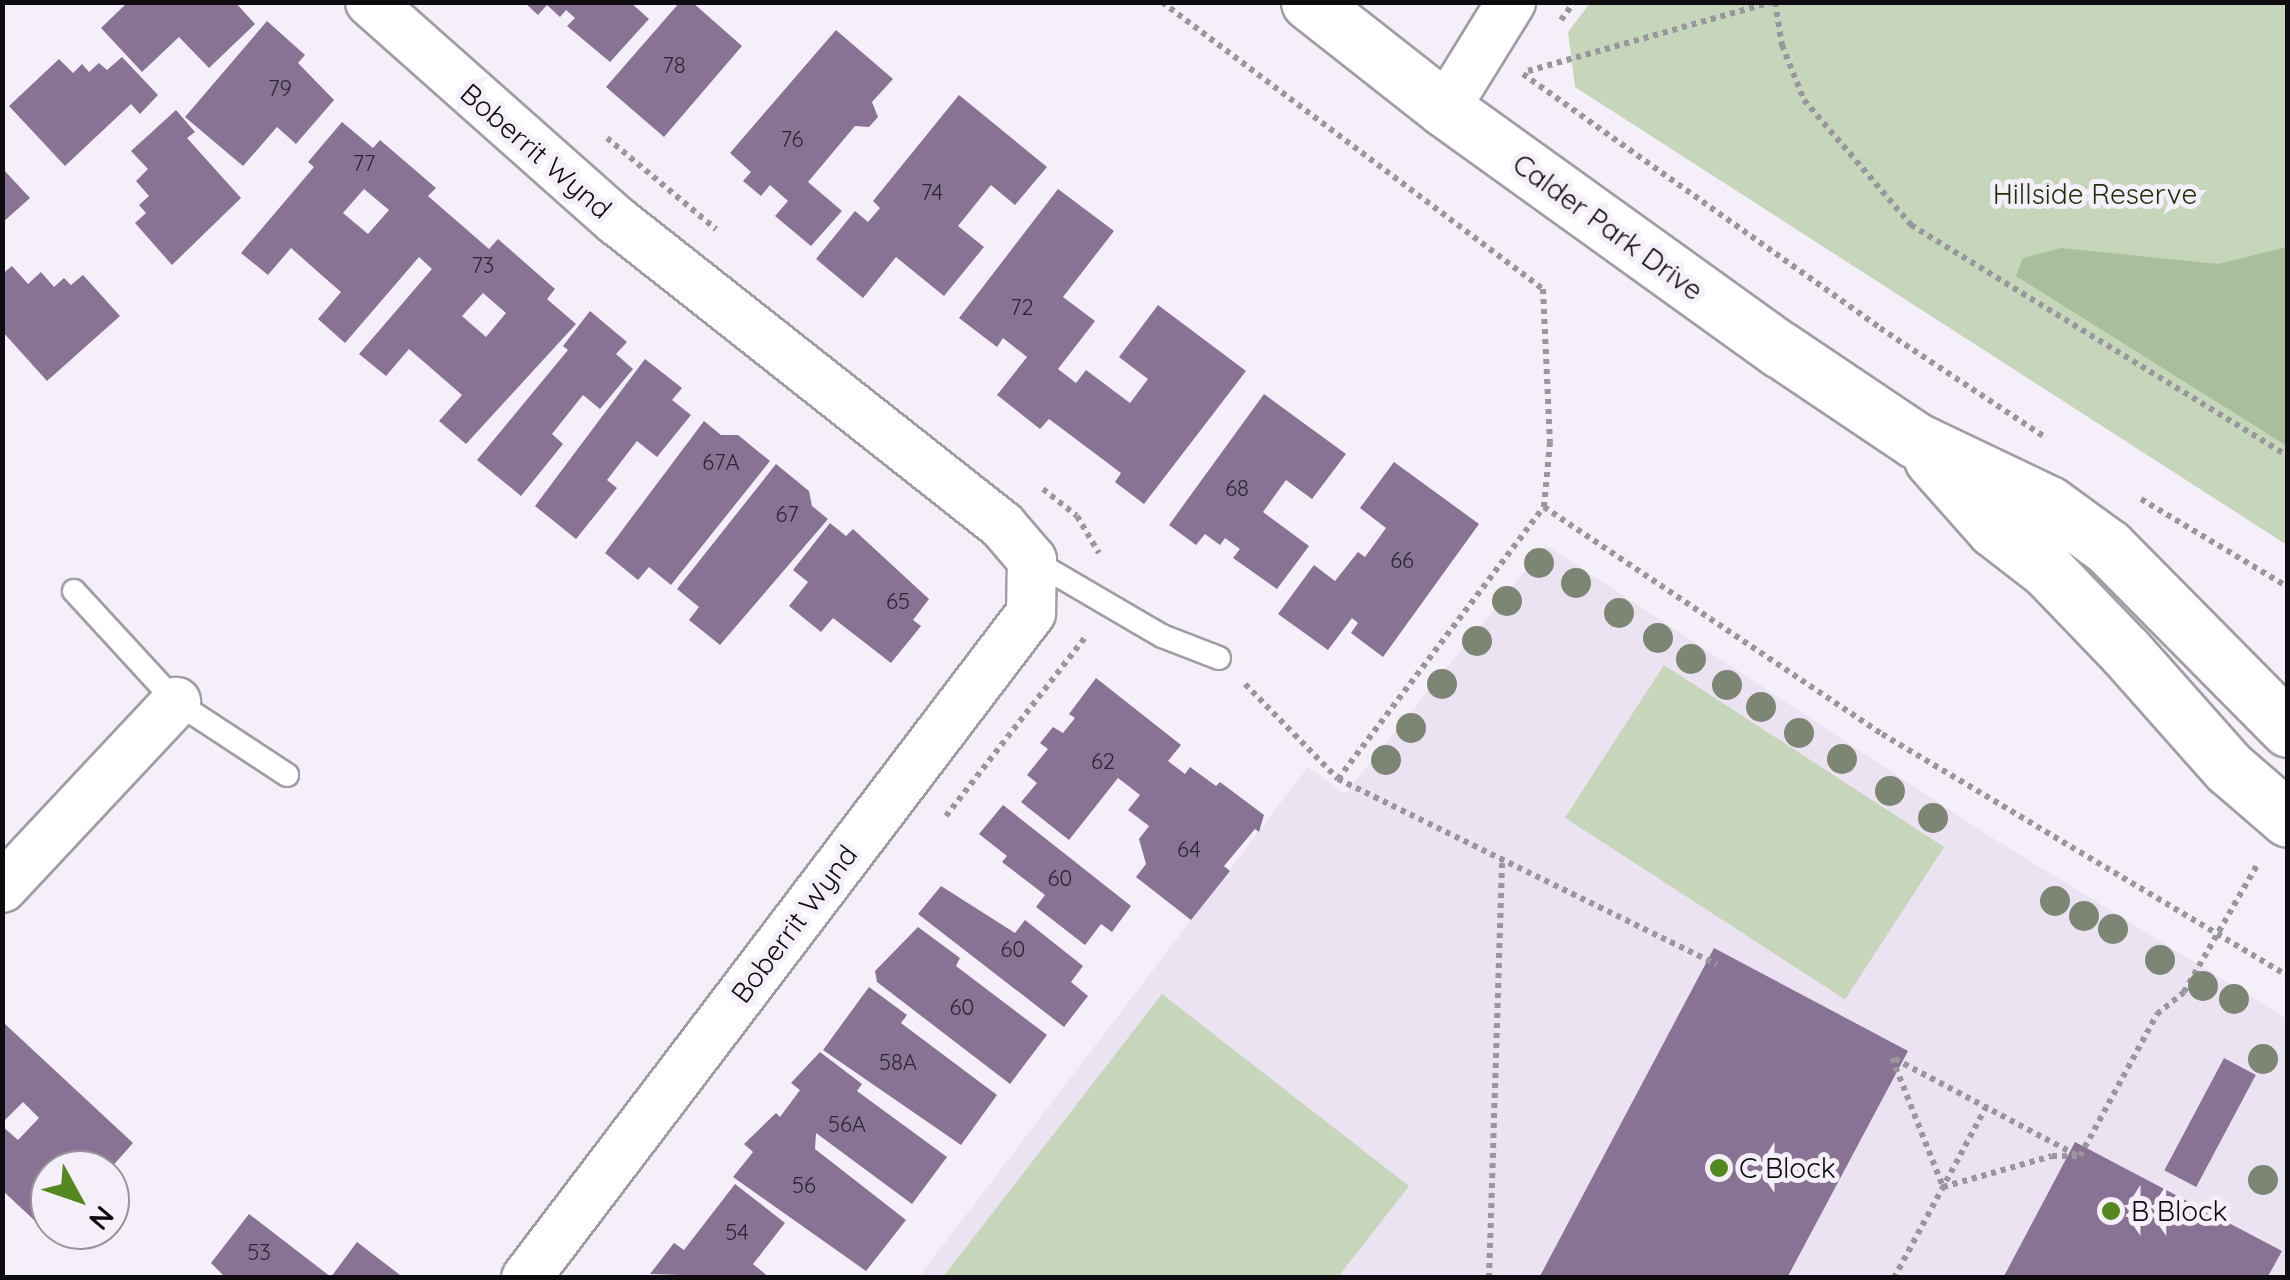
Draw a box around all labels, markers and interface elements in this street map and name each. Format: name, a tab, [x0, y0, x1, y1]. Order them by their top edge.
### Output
house number: 78	[662, 53, 686, 79]
house number: 79	[268, 76, 292, 102]
street label: Boberrit Wynd	[454, 76, 618, 226]
house number: 76	[781, 127, 803, 153]
street label: Calder Park Drive	[1506, 147, 1710, 307]
house number: 77	[353, 151, 375, 177]
park label: Hillside Reserve	[1993, 177, 2197, 211]
house number: 74	[921, 180, 943, 206]
house number: 73	[472, 253, 494, 279]
house number: 72	[1010, 295, 1034, 321]
house number: 67A	[702, 450, 740, 476]
house number: 68	[1225, 476, 1249, 502]
house number: 67	[775, 502, 799, 528]
house number: 66	[1390, 548, 1414, 574]
house number: 65	[886, 589, 910, 615]
house number: 62	[1091, 749, 1115, 775]
house number: 64	[1177, 837, 1201, 863]
street label: Boberrit Wynd	[724, 839, 864, 1009]
house number: 60	[1048, 866, 1072, 892]
house number: 60	[1001, 937, 1025, 963]
house number: 60	[950, 995, 974, 1021]
house number: 58A	[879, 1050, 917, 1076]
house number: 56A	[828, 1112, 866, 1138]
north arrow	[30, 1150, 130, 1250]
place label: C Block	[1739, 1151, 1836, 1185]
marker: C Block	[1708, 1157, 1730, 1179]
house number: 56	[792, 1173, 816, 1199]
place label: B Block	[2131, 1194, 2228, 1228]
text: N	[82, 1199, 122, 1237]
marker: B Block	[2100, 1200, 2122, 1222]
house number: 54	[725, 1220, 749, 1246]
house number: 53	[247, 1240, 271, 1266]

